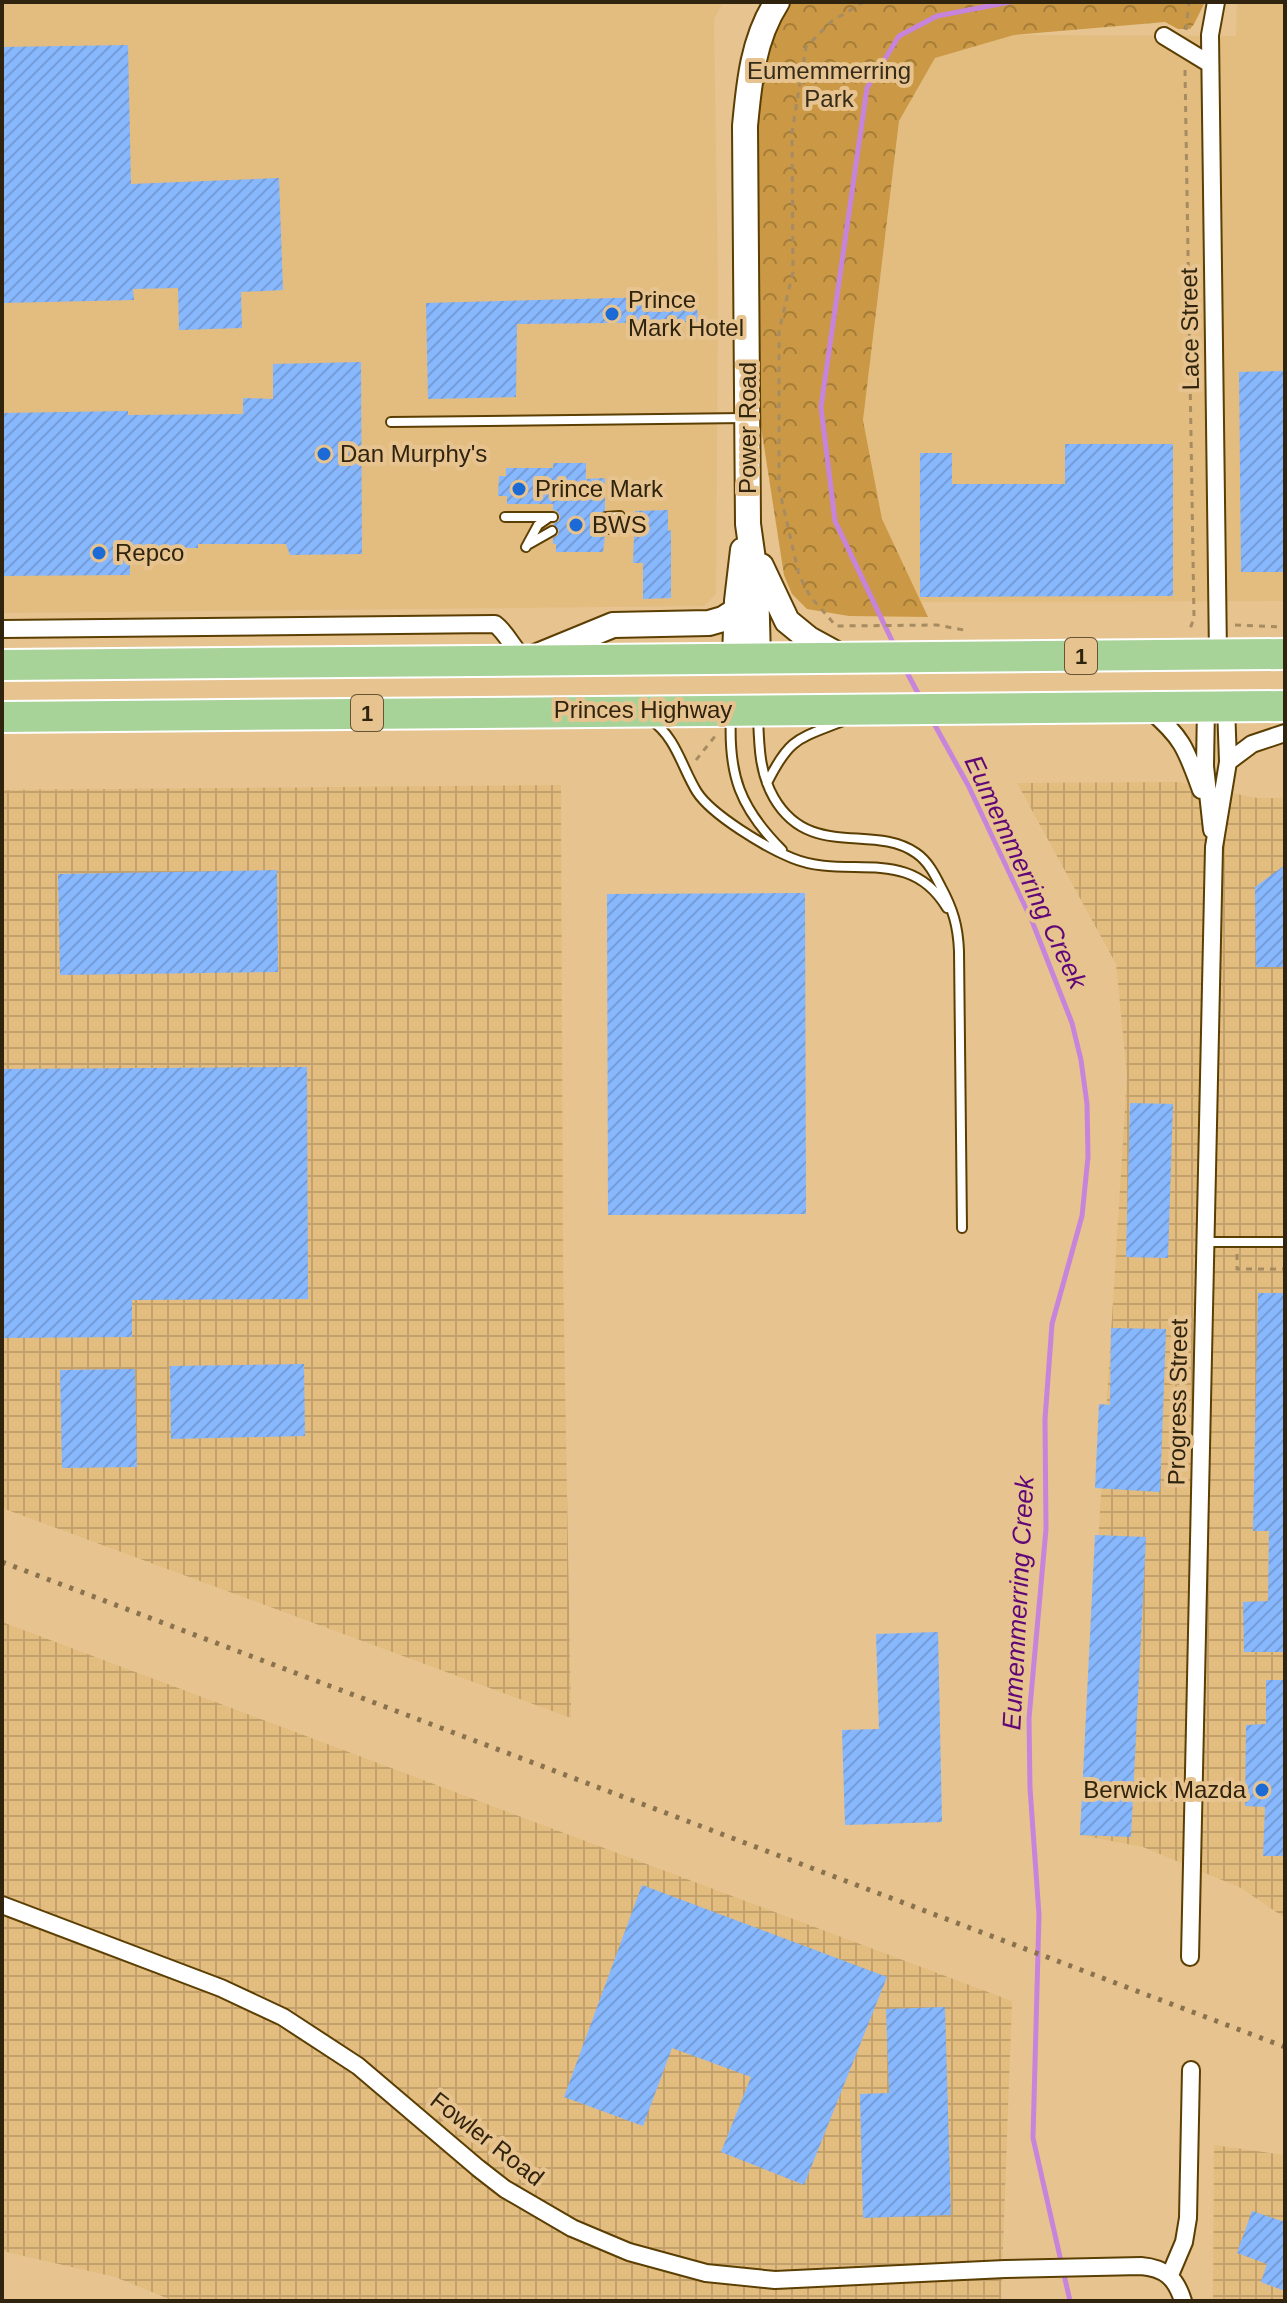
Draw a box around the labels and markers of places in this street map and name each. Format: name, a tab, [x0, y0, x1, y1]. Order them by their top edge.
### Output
place label: Prince Mark Hotel	[628, 286, 744, 341]
marker: Prince Mark Hotel	[603, 305, 621, 323]
place label: Dan Murphy's	[340, 440, 487, 467]
marker: Dan Murphy's	[315, 445, 333, 463]
place label: Prince Mark	[535, 475, 664, 502]
marker: Prince Mark	[510, 480, 528, 498]
place label: BWS	[592, 511, 647, 538]
marker: BWS	[567, 516, 585, 534]
place label: Repco	[115, 539, 184, 566]
marker: Repco	[90, 544, 108, 562]
place label: Berwick Mazda	[1083, 1776, 1247, 1803]
marker: Berwick Mazda	[1253, 1781, 1271, 1799]

